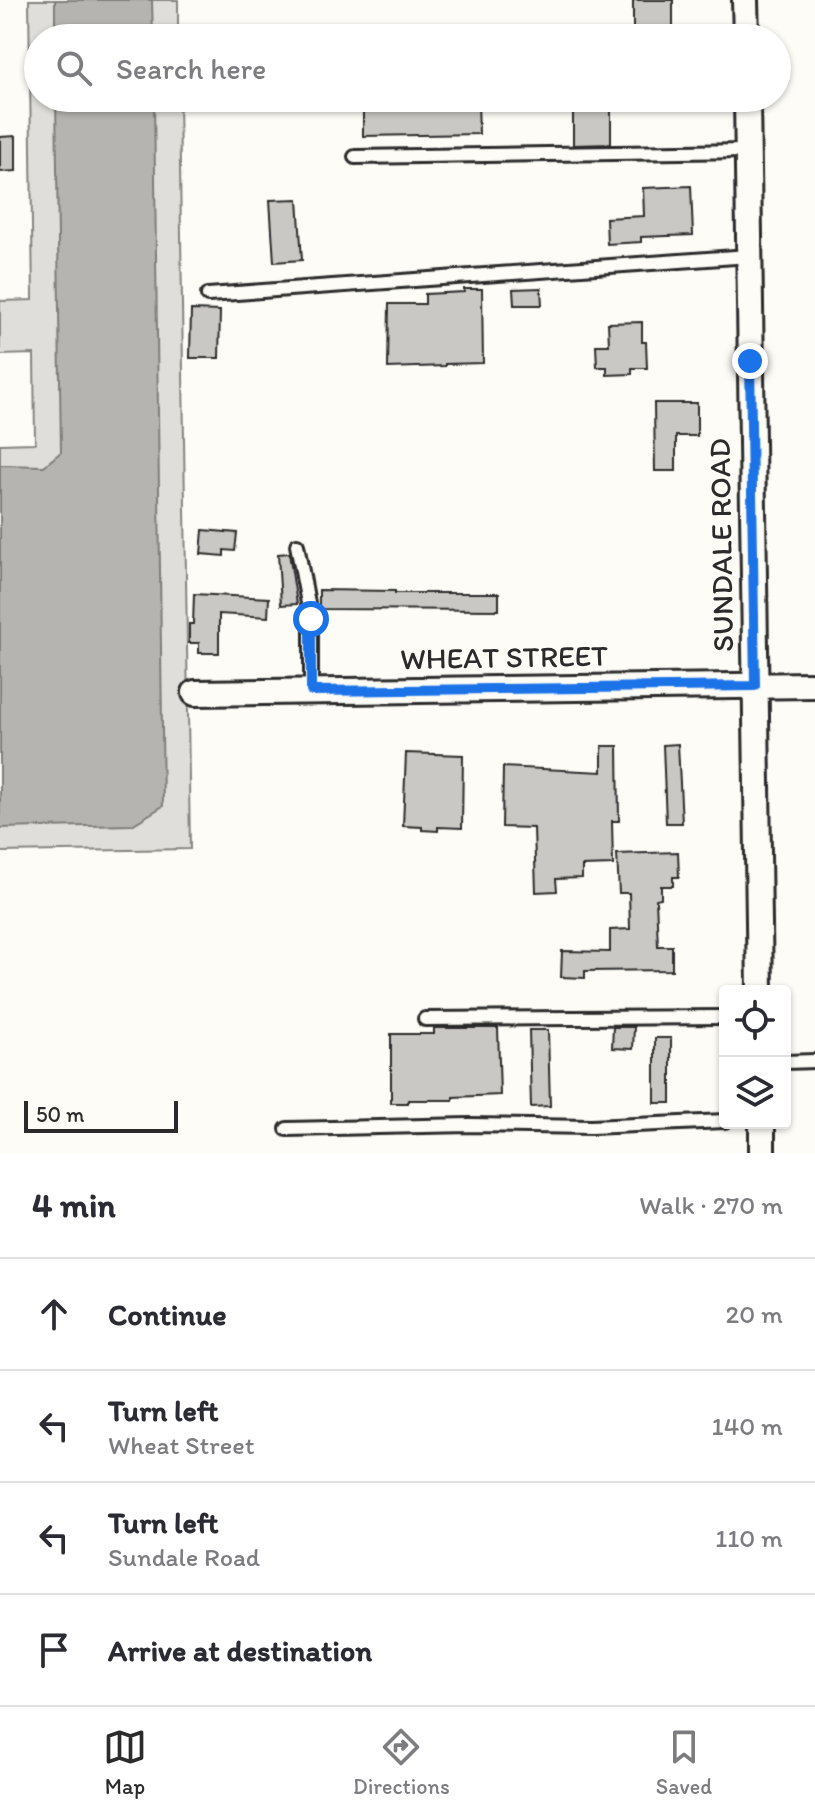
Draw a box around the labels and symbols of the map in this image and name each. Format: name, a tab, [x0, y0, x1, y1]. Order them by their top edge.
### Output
route end	[732, 343, 768, 379]
street label: SUNDALE ROAD	[701, 438, 741, 652]
route start	[293, 601, 329, 637]
street label: WHEAT STREET	[400, 637, 608, 677]
scale bar	[24, 1097, 178, 1133]

